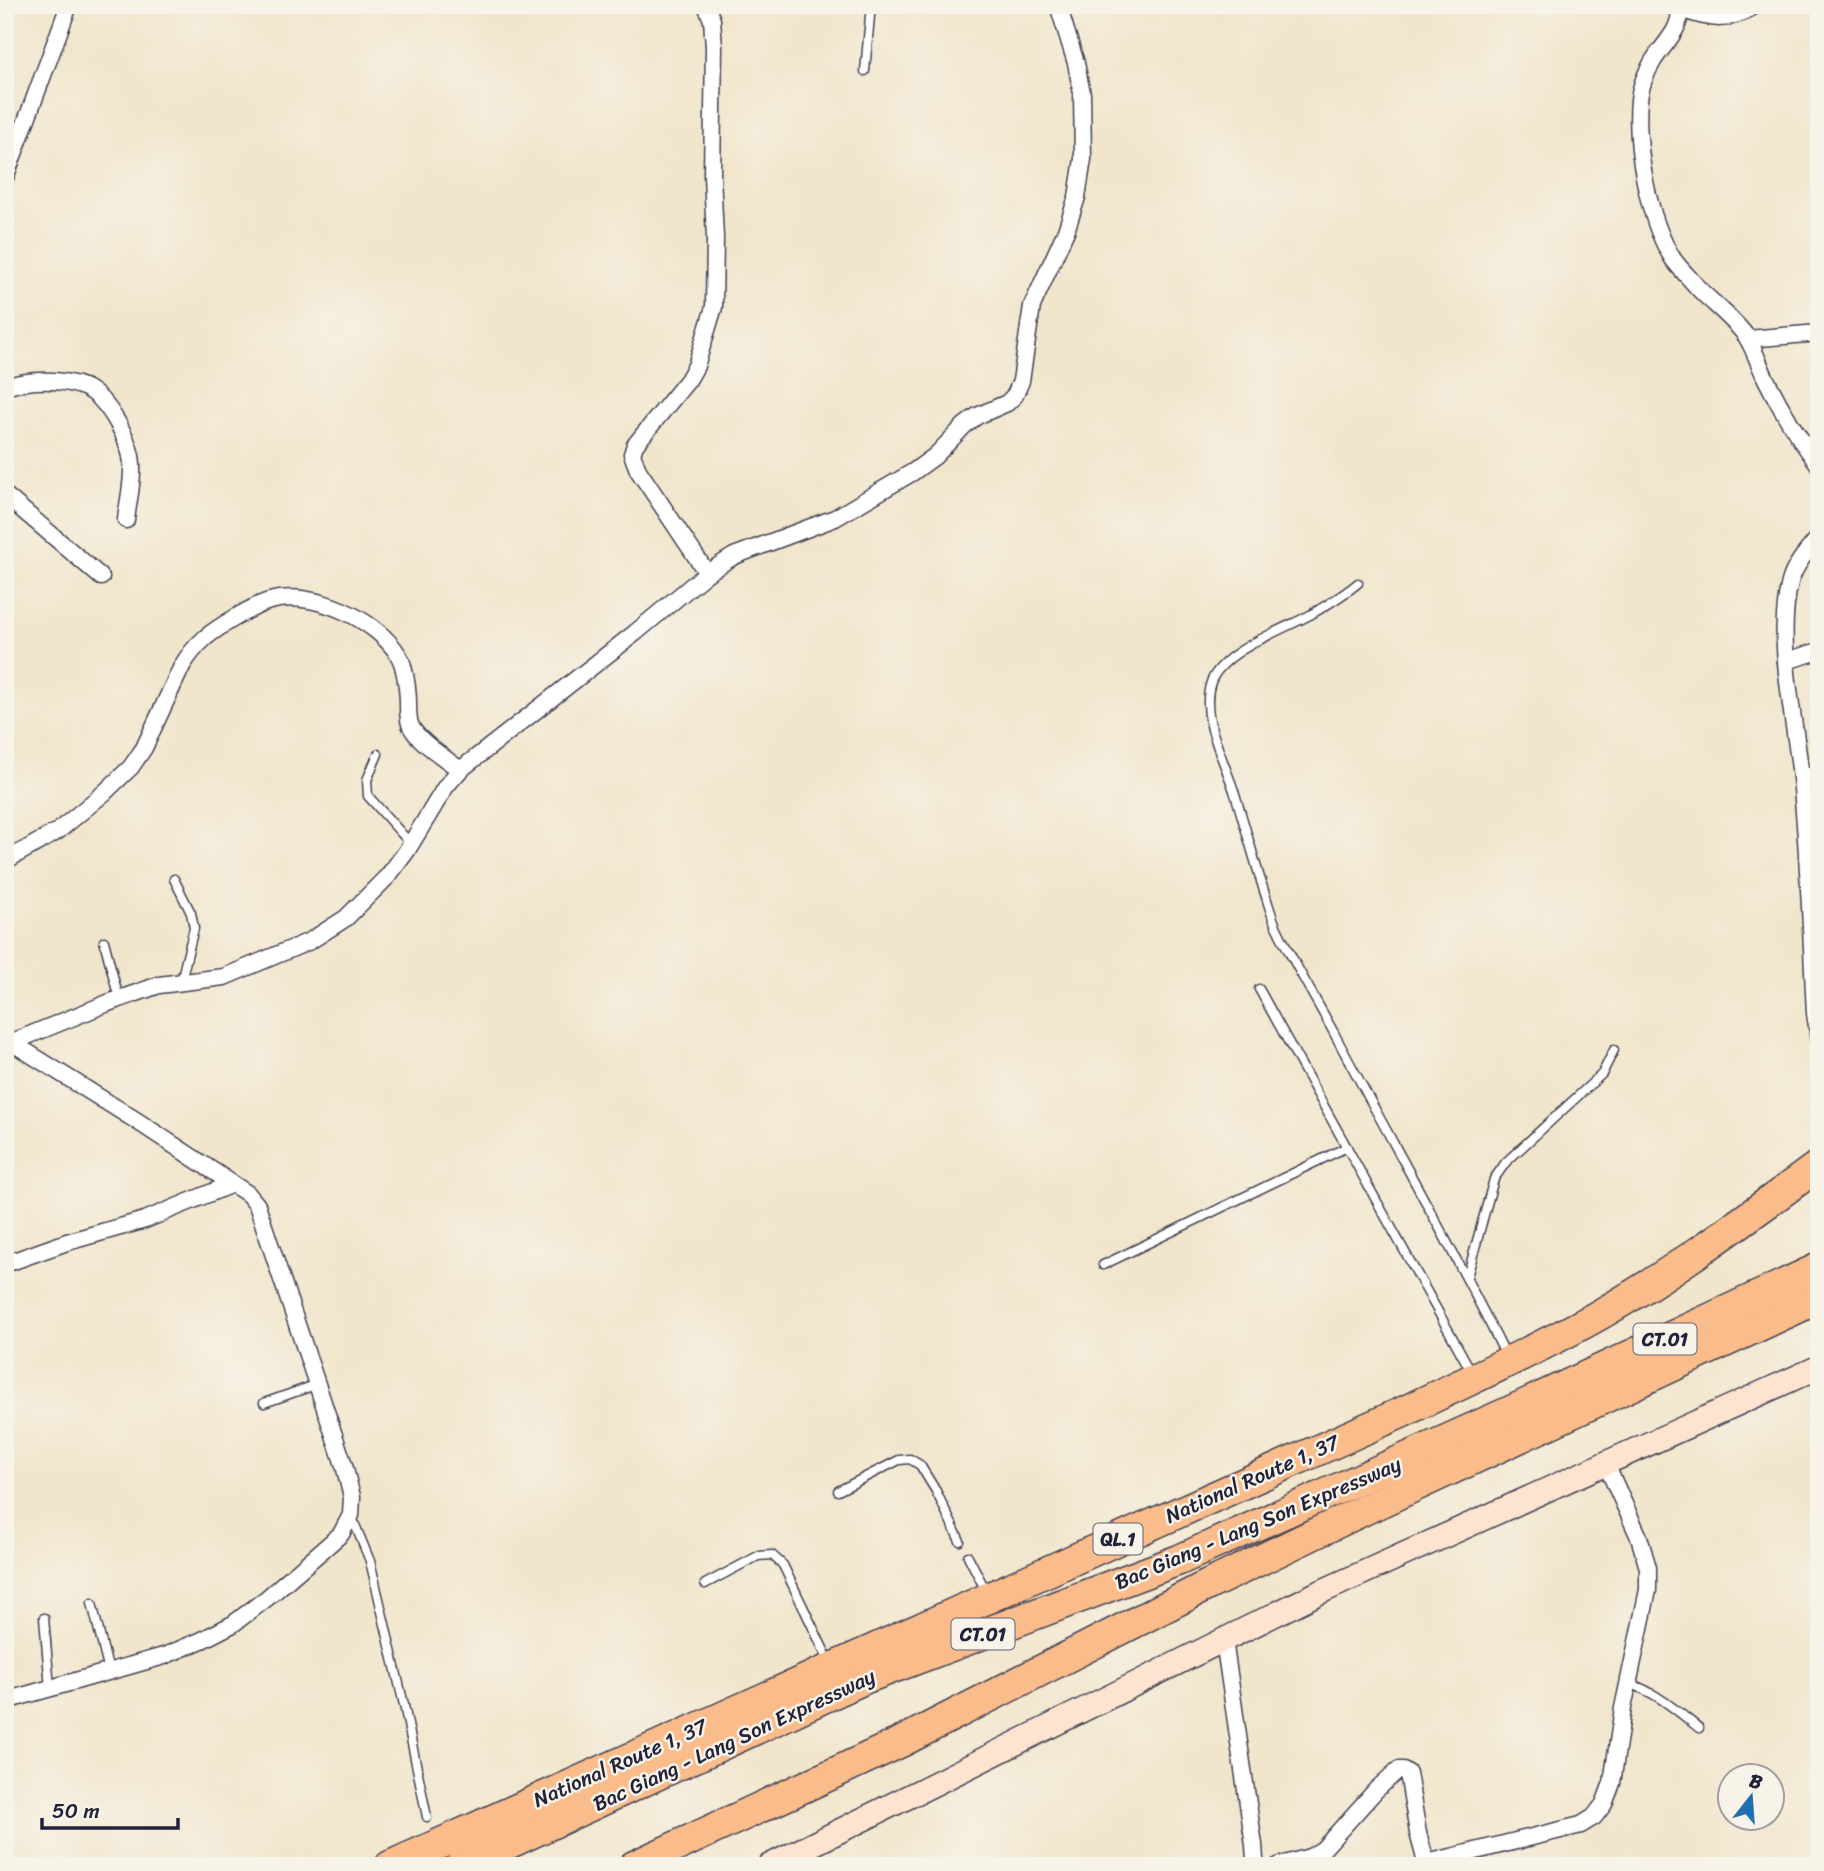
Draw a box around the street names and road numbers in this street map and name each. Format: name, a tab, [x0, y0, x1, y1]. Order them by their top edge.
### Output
road number: CT.01	[1634, 1324, 1696, 1354]
street label: National Route 1, 37	[1159, 1423, 1347, 1534]
street label: Bac Giang - Lang Son Expressway	[1109, 1445, 1407, 1601]
road number: QL.1	[1094, 1524, 1142, 1554]
road number: CT.01	[951, 1618, 1014, 1650]
street label: Bac Giang - Lang Son Expressway	[586, 1658, 882, 1822]
street label: National Route 1, 37	[527, 1707, 715, 1818]

